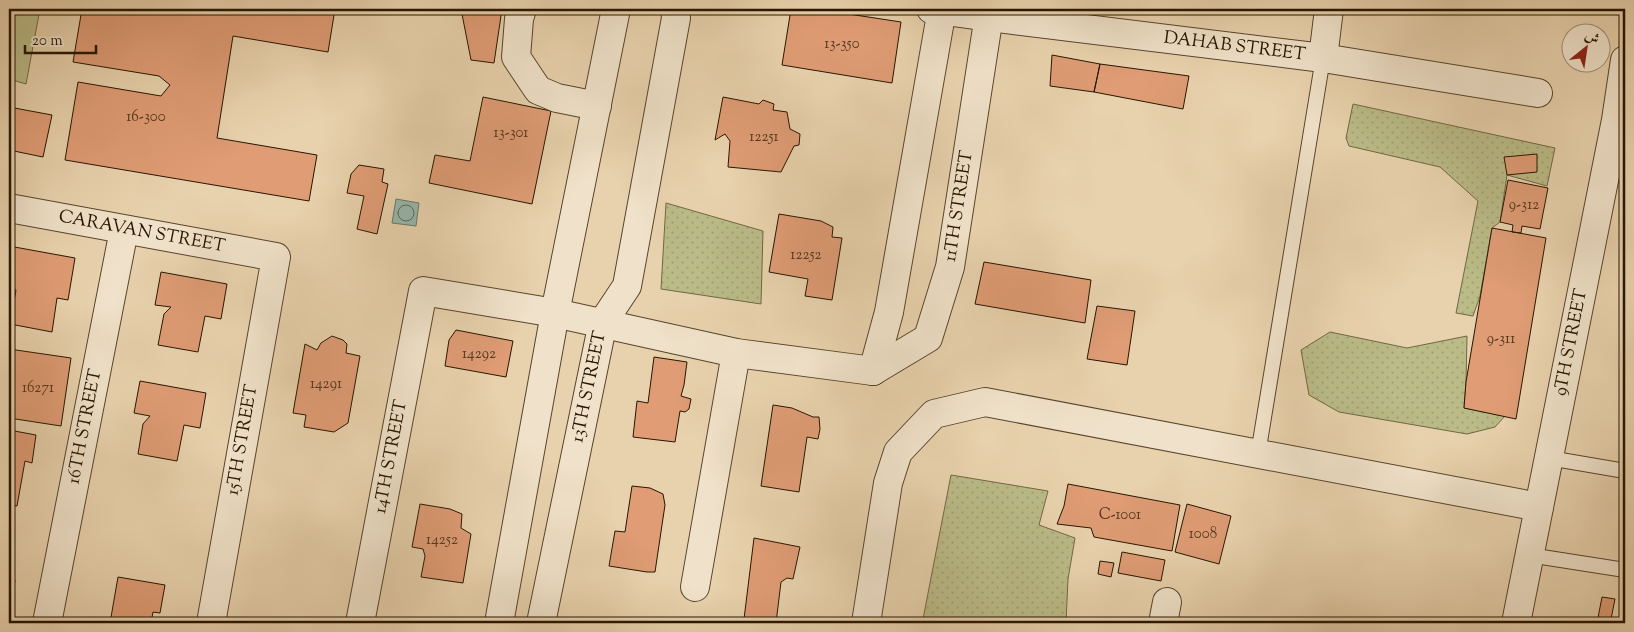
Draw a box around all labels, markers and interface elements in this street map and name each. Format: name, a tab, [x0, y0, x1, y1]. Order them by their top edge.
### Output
scale bar	[25, 22, 96, 54]
north arrow	[1562, 22, 1612, 72]
street label: DAHAB STREET	[1162, 26, 1307, 69]
text: ش	[1580, 26, 1603, 51]
text: 20 m	[32, 31, 63, 52]
house number: 13-350	[824, 34, 860, 55]
house number: 16-300	[126, 107, 166, 128]
house number: 13-301	[494, 123, 528, 144]
house number: 12251	[749, 127, 779, 148]
street label: 11TH STREET	[938, 148, 981, 264]
house number: 9-312	[1509, 195, 1539, 216]
street label: CARAVAN STREET	[56, 204, 228, 260]
house number: 12252	[790, 245, 822, 266]
street label: 9TH STREET	[1548, 286, 1595, 398]
street label: 13TH STREET	[565, 329, 614, 445]
house number: 9-311	[1487, 329, 1515, 350]
house number: 14292	[462, 344, 496, 365]
street label: 16TH STREET	[61, 367, 109, 486]
house number: 14291	[310, 374, 342, 395]
house number: 16271	[22, 378, 54, 399]
street label: 15TH STREET	[220, 382, 266, 497]
street label: 14TH STREET	[368, 398, 415, 516]
house number: C-1001	[1099, 505, 1141, 526]
house number: 1008	[1189, 524, 1217, 545]
house number: 14252	[426, 530, 458, 551]

